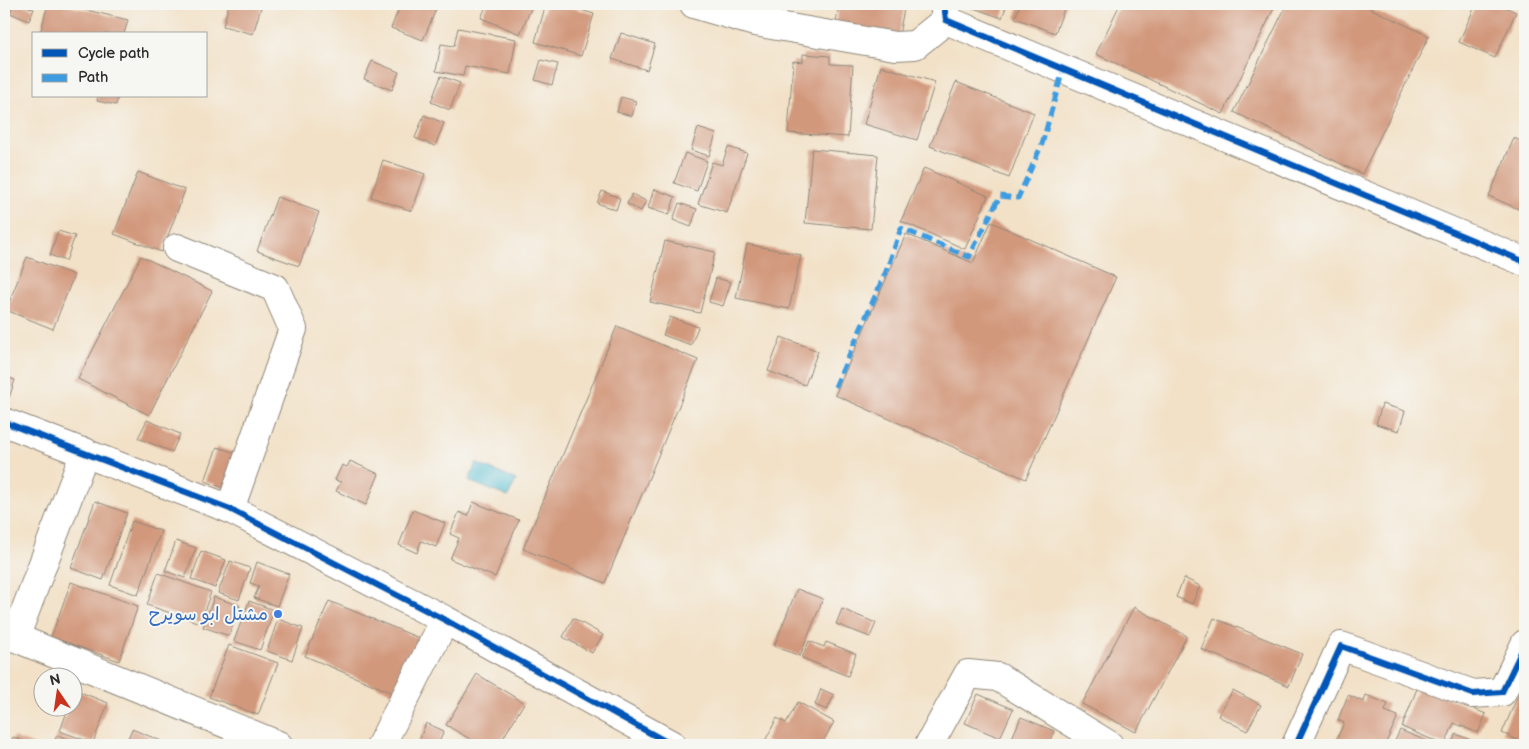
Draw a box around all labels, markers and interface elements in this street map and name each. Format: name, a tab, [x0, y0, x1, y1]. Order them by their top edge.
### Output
legend	[32, 32, 208, 98]
text: Cycle path	[78, 44, 149, 63]
text: Path	[78, 68, 108, 87]
place label: مشتل ابو سويرح	[149, 604, 268, 626]
marker: مشتل ابو سويرح	[272, 608, 284, 620]
north arrow	[32, 666, 82, 716]
text: N	[48, 670, 62, 689]

